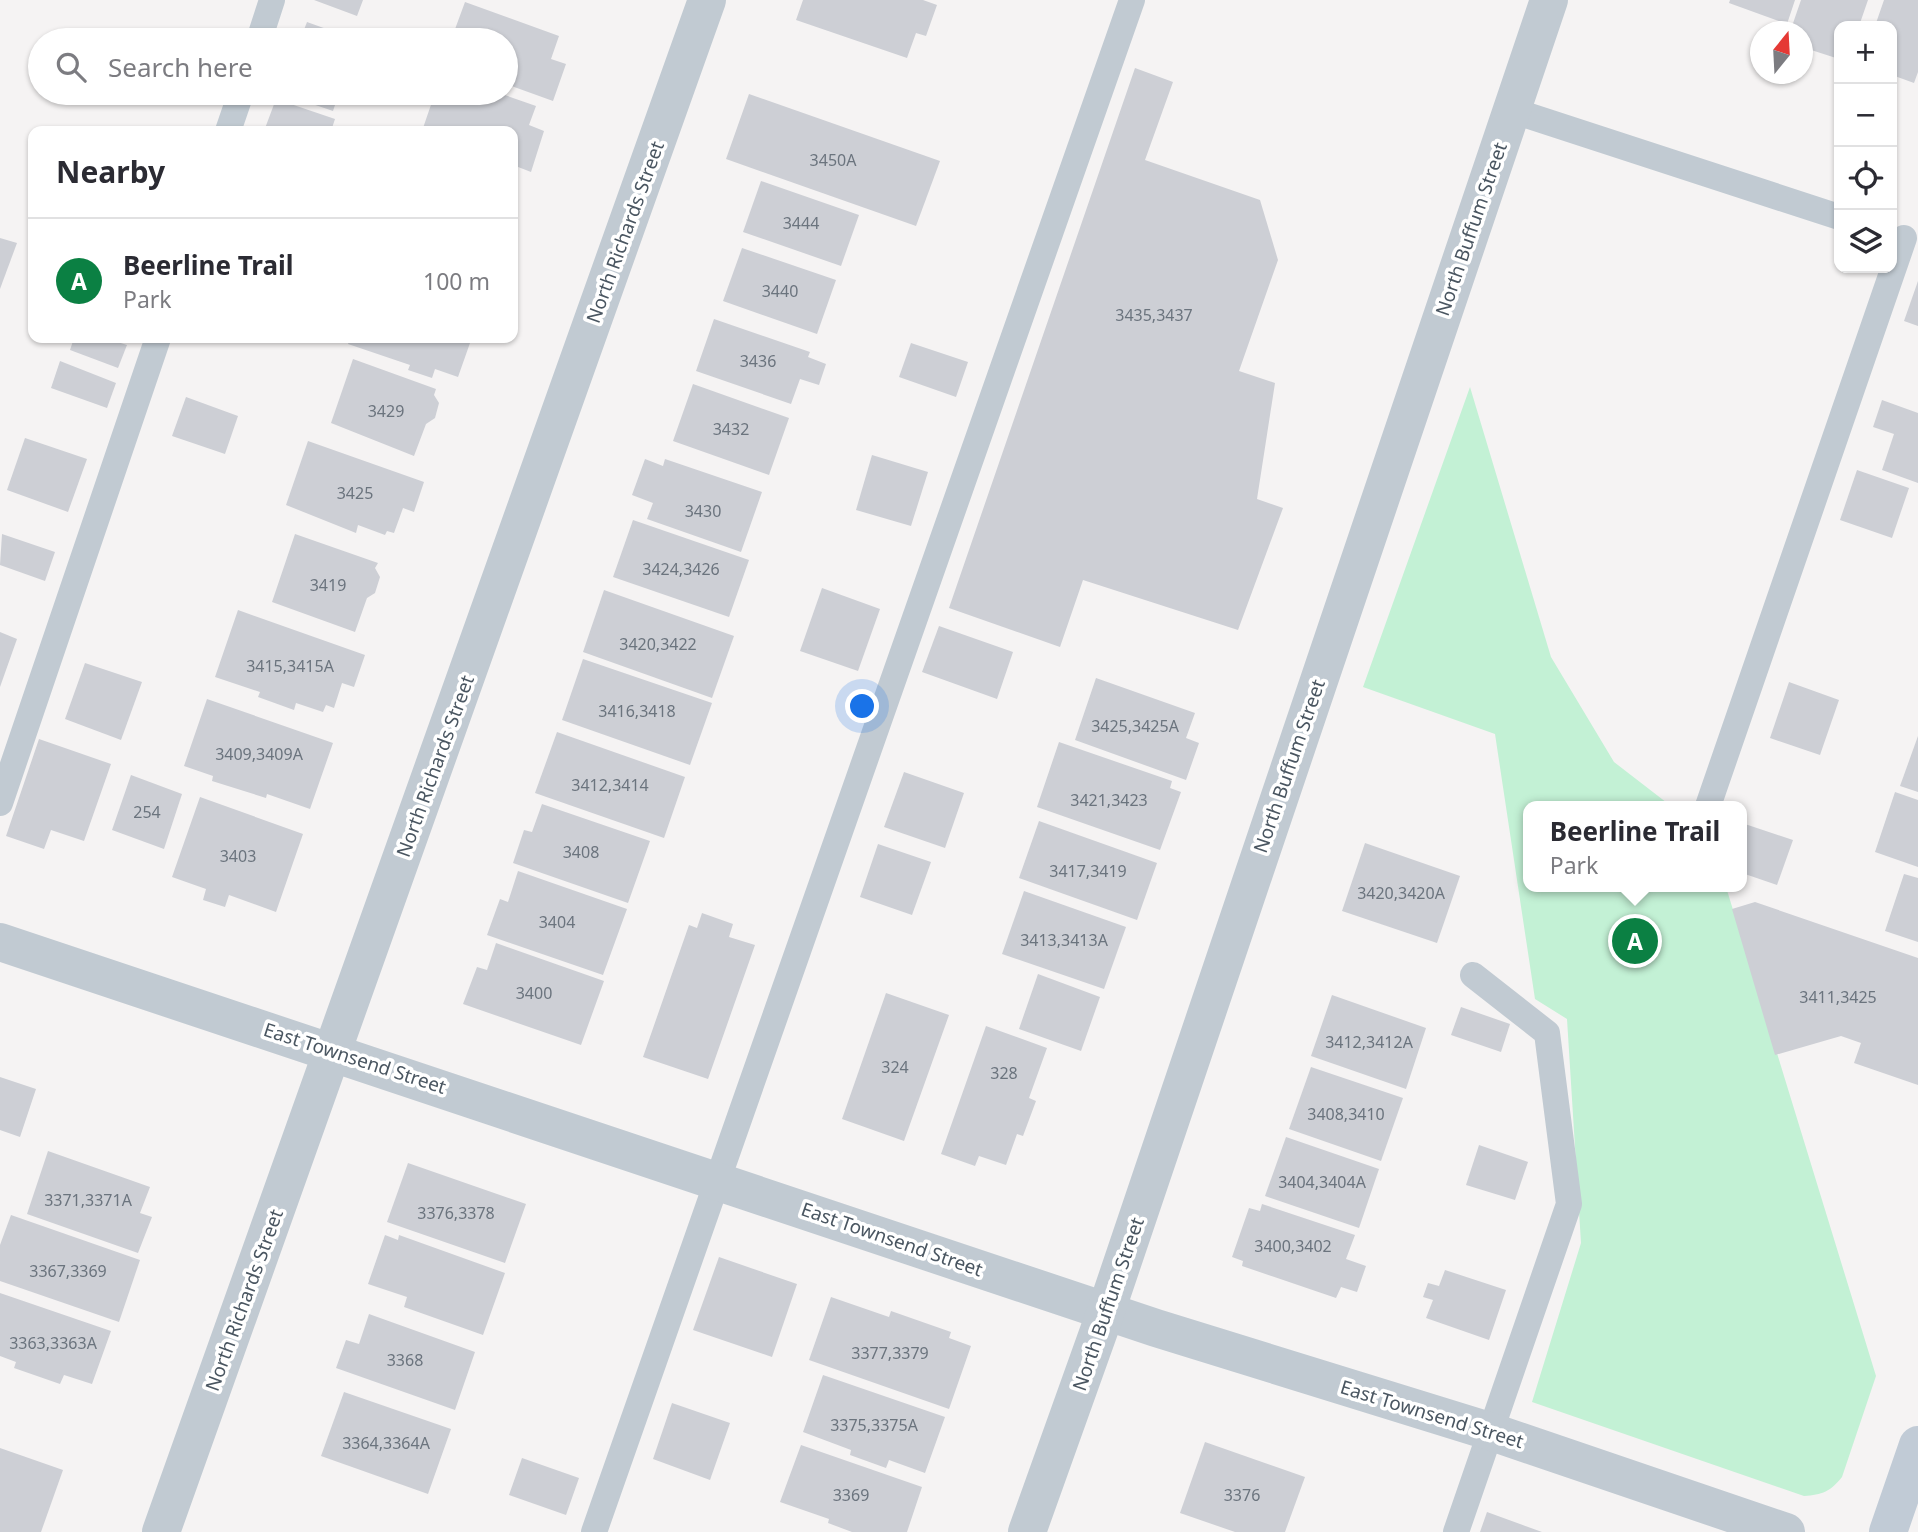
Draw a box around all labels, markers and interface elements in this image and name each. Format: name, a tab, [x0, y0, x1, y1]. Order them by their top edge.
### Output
north arrow	[1750, 21, 1813, 84]
map controls	[1834, 21, 1897, 273]
button: +	[1834, 21, 1897, 84]
search box	[28, 28, 518, 105]
icon: search	[52, 48, 90, 86]
text: Search here	[108, 49, 253, 85]
button: −	[1834, 84, 1897, 147]
street label: North Richards Street	[580, 137, 670, 327]
street label: North Buffum Street	[1429, 139, 1513, 319]
button: locate	[1834, 147, 1897, 210]
house number: 3450A	[810, 149, 857, 171]
text: Nearby	[56, 151, 165, 192]
button: layers	[1834, 210, 1897, 273]
house number: 3444	[783, 212, 819, 234]
text: Beerline Trail	[123, 247, 294, 283]
text: A	[71, 265, 87, 297]
text: 100 m	[423, 265, 490, 297]
house number: 3440	[762, 280, 798, 302]
text: Park	[123, 283, 172, 315]
house number: 3435,3437	[1115, 304, 1193, 326]
house number: 3436	[740, 350, 776, 372]
house number: 3429	[368, 400, 404, 422]
house number: 3432	[713, 418, 749, 440]
house number: 3425	[337, 482, 373, 504]
house number: 3430	[685, 500, 721, 522]
house number: 3424,3426	[642, 558, 720, 580]
house number: 3419	[310, 574, 346, 596]
house number: 3420,3422	[619, 633, 697, 655]
house number: 3415,3415A	[246, 655, 335, 677]
street label: North Richards Street	[390, 671, 480, 861]
street label: North Buffum Street	[1247, 676, 1331, 856]
your location	[845, 689, 879, 723]
house number: 3416,3418	[598, 700, 676, 722]
house number: 3425,3425A	[1091, 715, 1180, 737]
house number: 3409,3409A	[215, 743, 304, 765]
house number: 3412,3414	[571, 774, 649, 796]
house number: 3421,3423	[1070, 789, 1148, 811]
house number: 254	[133, 801, 161, 823]
popup	[1523, 801, 1747, 892]
text: Beerline Trail	[1550, 813, 1720, 849]
house number: 3408	[563, 841, 599, 863]
house number: 3403	[220, 845, 256, 867]
text: Park	[1550, 849, 1598, 881]
house number: 3417,3419	[1049, 860, 1127, 882]
house number: 3420,3420A	[1357, 882, 1446, 904]
house number: 3404	[539, 911, 575, 933]
pin: A	[1612, 915, 1658, 967]
house number: 3413,3413A	[1020, 929, 1109, 951]
house number: 3400	[516, 982, 552, 1004]
house number: 3411,3425	[1799, 986, 1877, 1008]
street label: East Townsend Street	[260, 1016, 450, 1100]
house number: 3412,3412A	[1325, 1031, 1414, 1053]
house number: 324	[881, 1056, 909, 1078]
house number: 328	[990, 1062, 1018, 1084]
house number: 3408,3410	[1307, 1103, 1385, 1125]
house number: 3404,3404A	[1278, 1171, 1367, 1193]
house number: 3371,3371A	[44, 1189, 133, 1211]
street label: East Townsend Street	[798, 1196, 986, 1282]
house number: 3376,3378	[417, 1202, 495, 1224]
street label: North Richards Street	[199, 1205, 289, 1395]
street label: North Buffum Street	[1066, 1214, 1150, 1394]
house number: 3400,3402	[1254, 1235, 1332, 1257]
house number: 3367,3369	[29, 1260, 107, 1282]
house number: 3363,3363A	[9, 1332, 98, 1354]
house number: 3377,3379	[851, 1342, 929, 1364]
house number: 3368	[387, 1349, 423, 1371]
street label: East Townsend Street	[1337, 1374, 1527, 1454]
house number: 3375,3375A	[830, 1414, 919, 1436]
house number: 3364,3364A	[342, 1432, 431, 1454]
house number: 3369	[833, 1484, 869, 1506]
house number: 3376	[1224, 1484, 1260, 1506]

